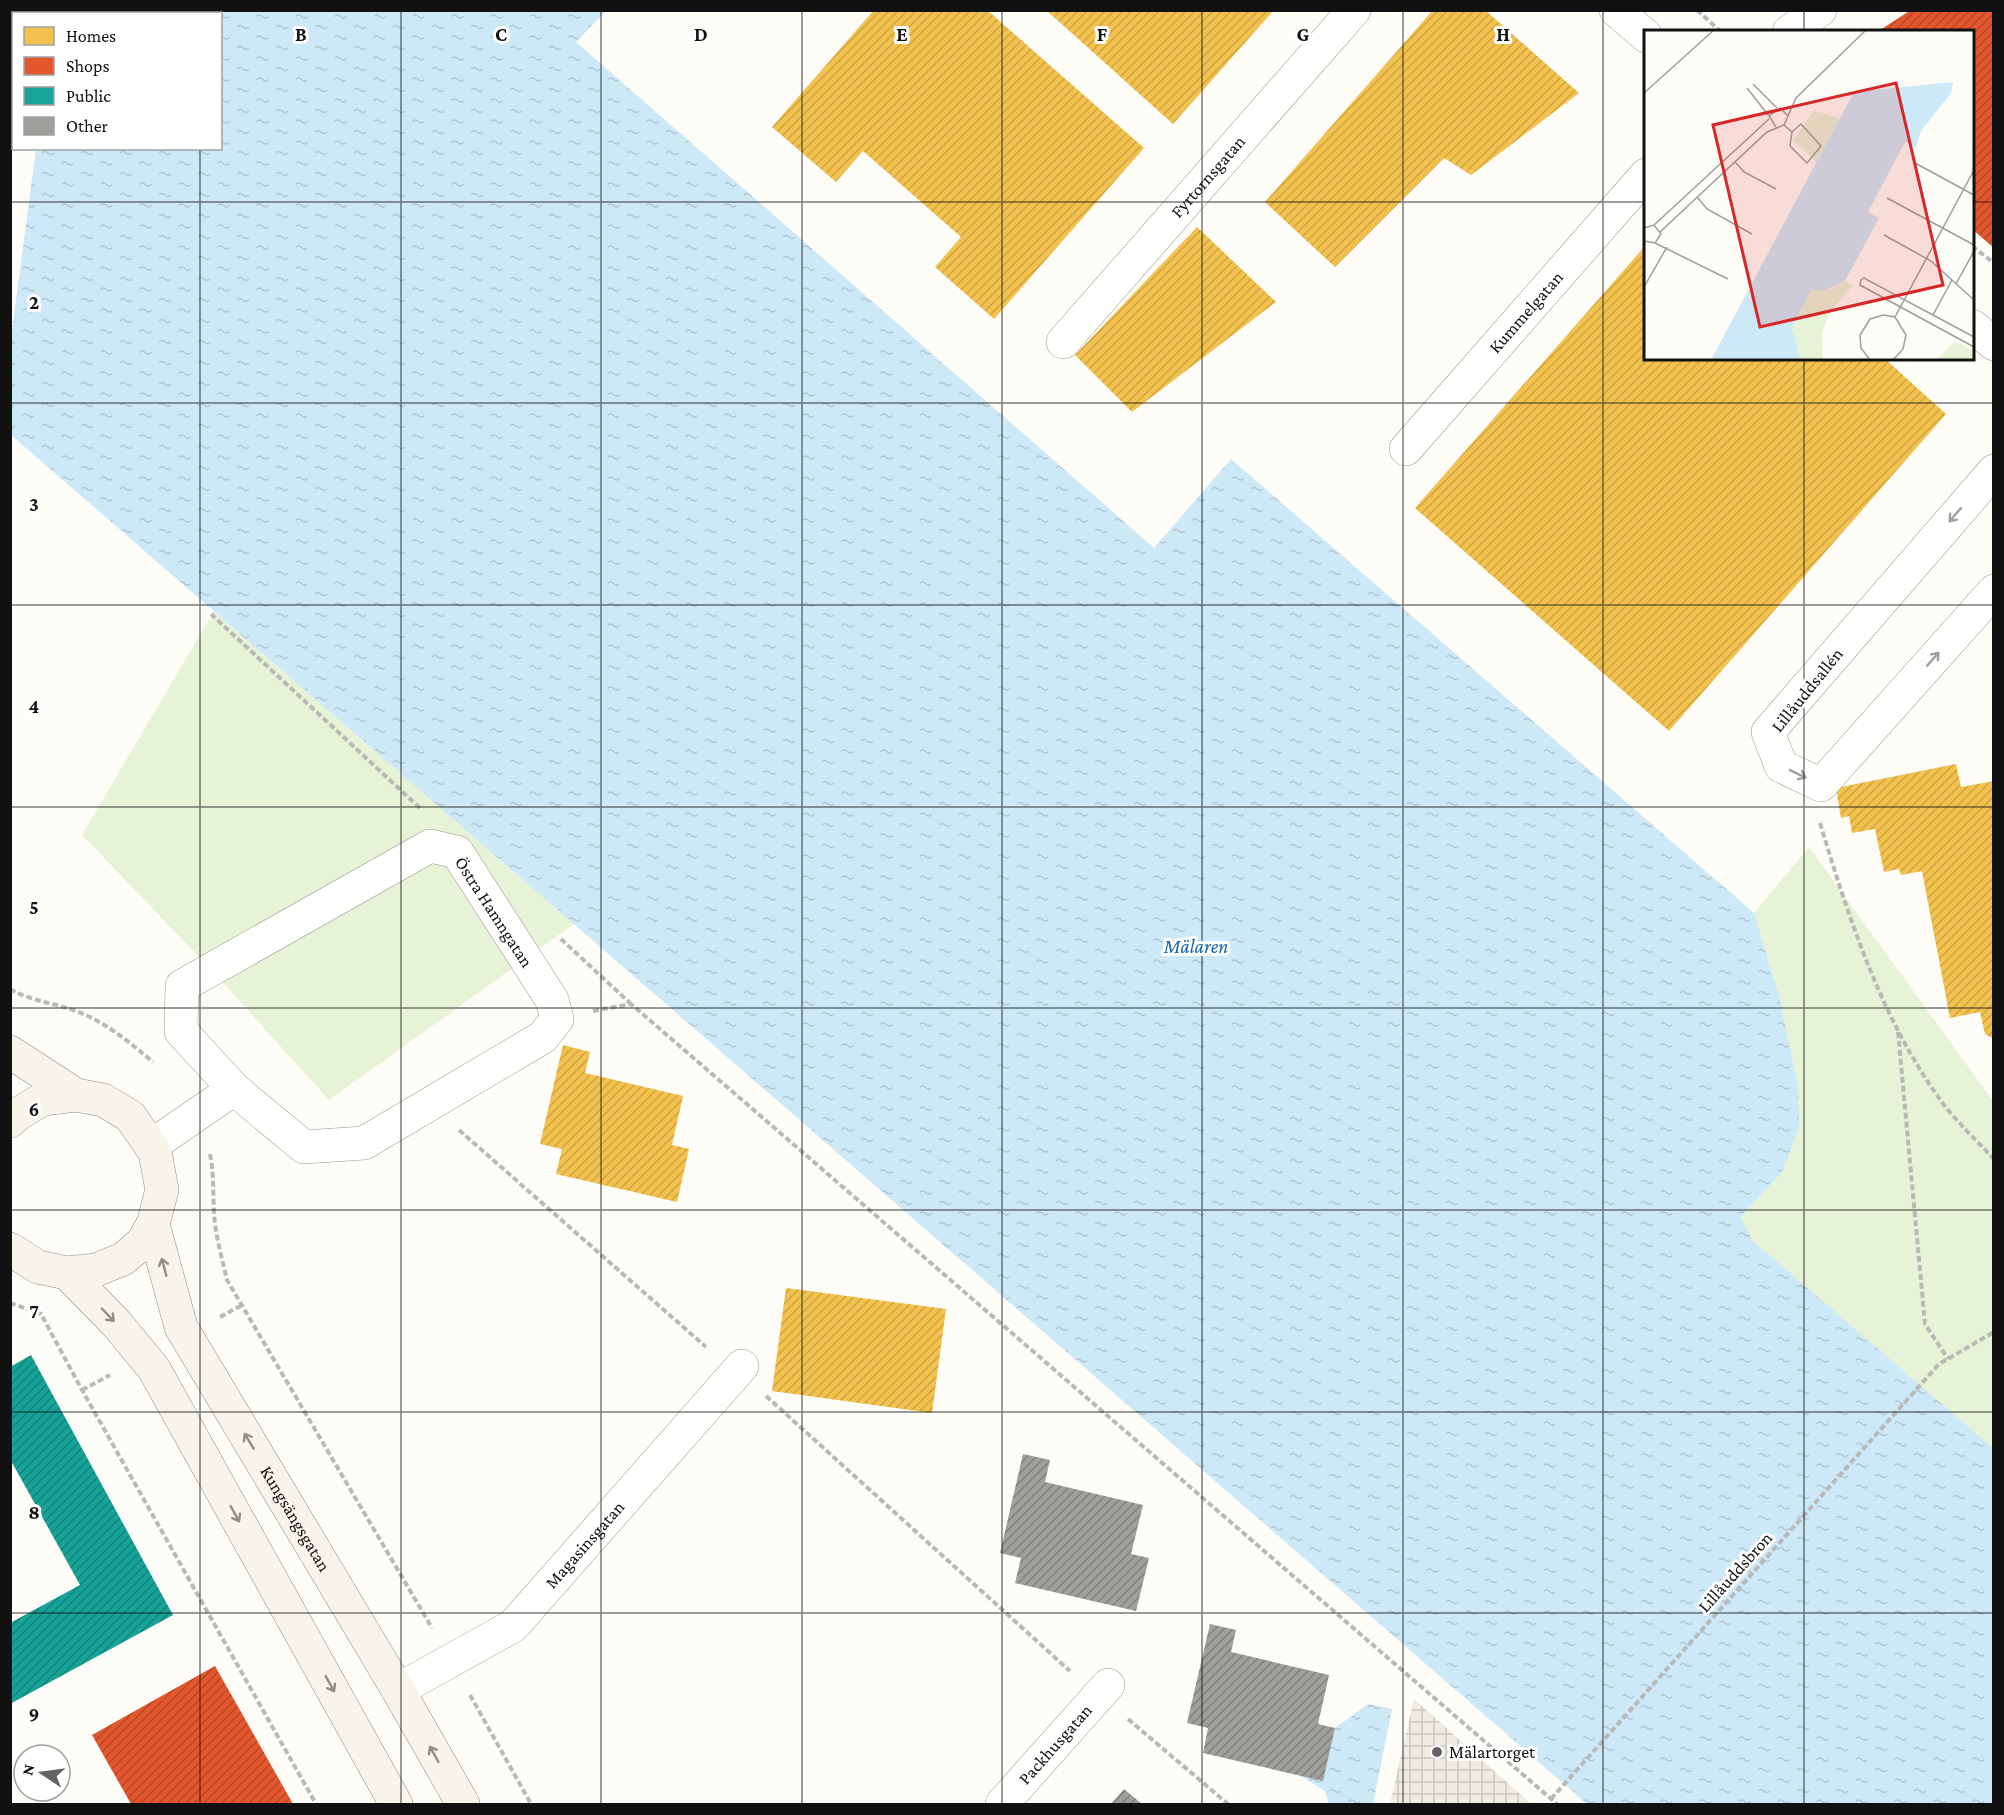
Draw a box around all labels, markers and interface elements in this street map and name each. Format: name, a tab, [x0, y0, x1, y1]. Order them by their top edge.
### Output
legend	[12, 12, 222, 150]
text: B	[295, 23, 307, 45]
text: C	[495, 23, 507, 45]
text: D	[694, 23, 708, 45]
text: E	[896, 23, 908, 45]
text: F	[1097, 23, 1108, 45]
text: G	[1297, 23, 1310, 45]
text: H	[1496, 23, 1510, 45]
text: Homes	[66, 26, 116, 46]
inset map	[1644, 30, 1974, 360]
text: Shops	[66, 56, 110, 76]
text: Public	[66, 86, 111, 106]
text: Other	[66, 116, 109, 136]
street label: Fyrtornsgatan	[1167, 131, 1249, 222]
street label: Kummelgatan	[1485, 267, 1567, 357]
text: 2	[29, 291, 39, 313]
text: 3	[29, 493, 39, 515]
one-way arrow	[1948, 507, 1962, 522]
street label: Lillåuddsallén	[1767, 644, 1847, 736]
one-way arrow	[1926, 651, 1940, 666]
text: 4	[29, 695, 40, 717]
one-way arrow	[1789, 769, 1807, 781]
street label: Östra Hamngatan	[451, 853, 537, 971]
text: 5	[29, 896, 39, 918]
water label: Mälaren	[1163, 935, 1228, 957]
text: 6	[29, 1098, 39, 1120]
one-way arrow	[158, 1258, 169, 1277]
text: 7	[29, 1300, 39, 1322]
one-way arrow	[101, 1307, 115, 1322]
one-way arrow	[243, 1433, 255, 1450]
street label: Kungsängsgatan	[256, 1462, 335, 1575]
street label: Magasinsgatan	[541, 1497, 629, 1592]
text: 8	[28, 1501, 40, 1523]
one-way arrow	[229, 1505, 241, 1522]
street label: Lillåuddsbron	[1694, 1528, 1776, 1616]
one-way arrow	[324, 1676, 336, 1693]
street label: Packhusgatan	[1014, 1700, 1096, 1788]
text: 9	[29, 1703, 39, 1725]
place label: Mälartorget	[1449, 1742, 1536, 1762]
north arrow	[12, 1743, 72, 1803]
one-way arrow	[428, 1745, 439, 1763]
marker: Mälartorget	[1430, 1745, 1444, 1759]
text: N	[18, 1762, 37, 1777]

